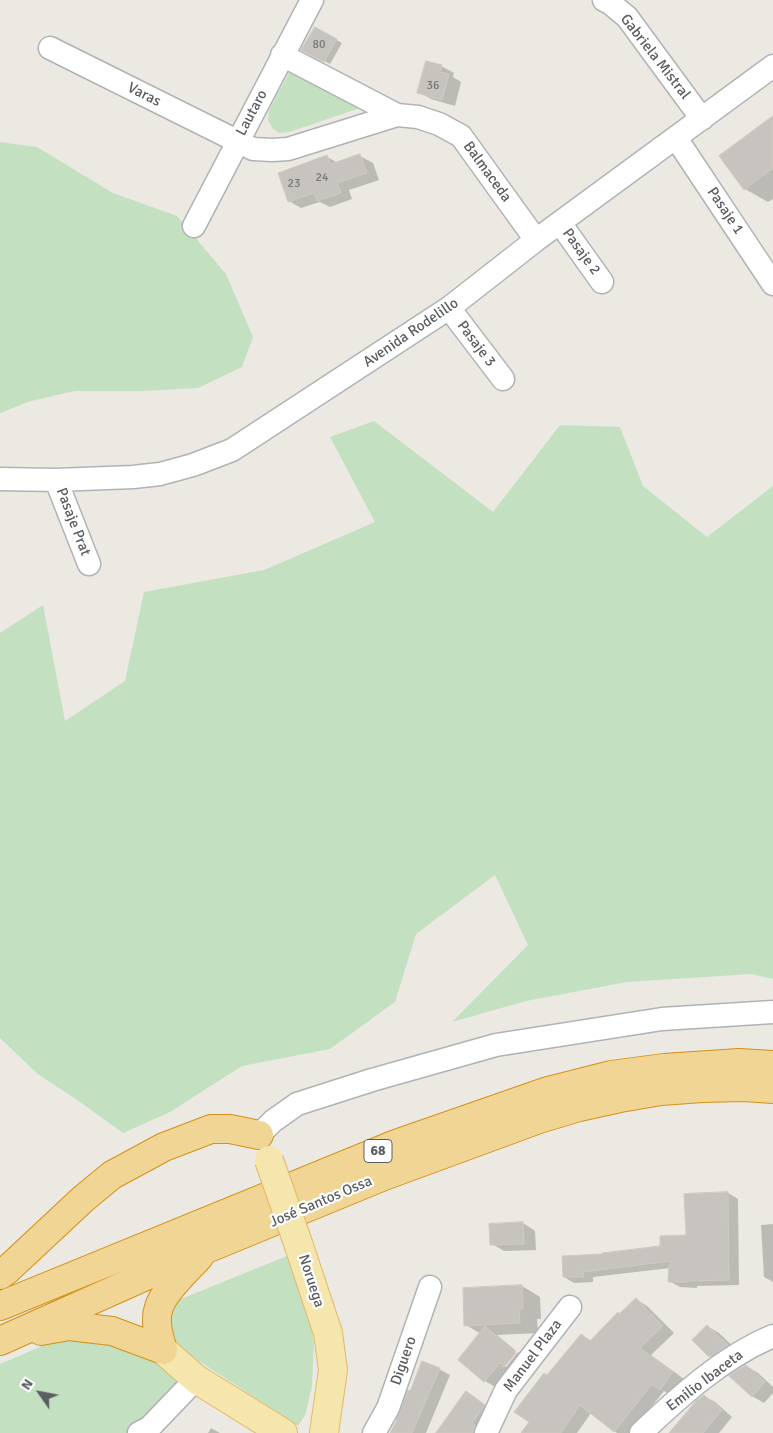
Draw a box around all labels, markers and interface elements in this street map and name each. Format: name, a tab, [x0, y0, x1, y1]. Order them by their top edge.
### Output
street label: Gabriela Mistral	[616, 11, 694, 103]
house number: 80	[313, 38, 325, 52]
street label: Varas	[124, 79, 164, 111]
house number: 36	[427, 79, 439, 93]
street label: Lautaro	[232, 87, 272, 139]
street label: Balmaceda	[459, 138, 515, 206]
house number: 24	[316, 171, 328, 185]
house number: 23	[288, 177, 300, 191]
street label: Pasaje 1	[703, 184, 747, 238]
street label: Pasaje 2	[558, 225, 604, 279]
street label: Avenida Rodelillo	[360, 295, 462, 371]
street label: Pasaje 3	[453, 317, 499, 371]
street label: Pasaje Prat	[52, 485, 94, 559]
road number: 68	[364, 1140, 392, 1162]
street label: José Santos Ossa	[267, 1172, 375, 1232]
street label: Noruega	[294, 1252, 328, 1310]
street label: Manuel Plaza	[500, 1316, 566, 1396]
street label: Diguero	[387, 1334, 421, 1388]
street label: Emilio Ibaceta	[663, 1346, 747, 1416]
north arrow	[15, 1368, 65, 1418]
text: N	[17, 1376, 37, 1393]

